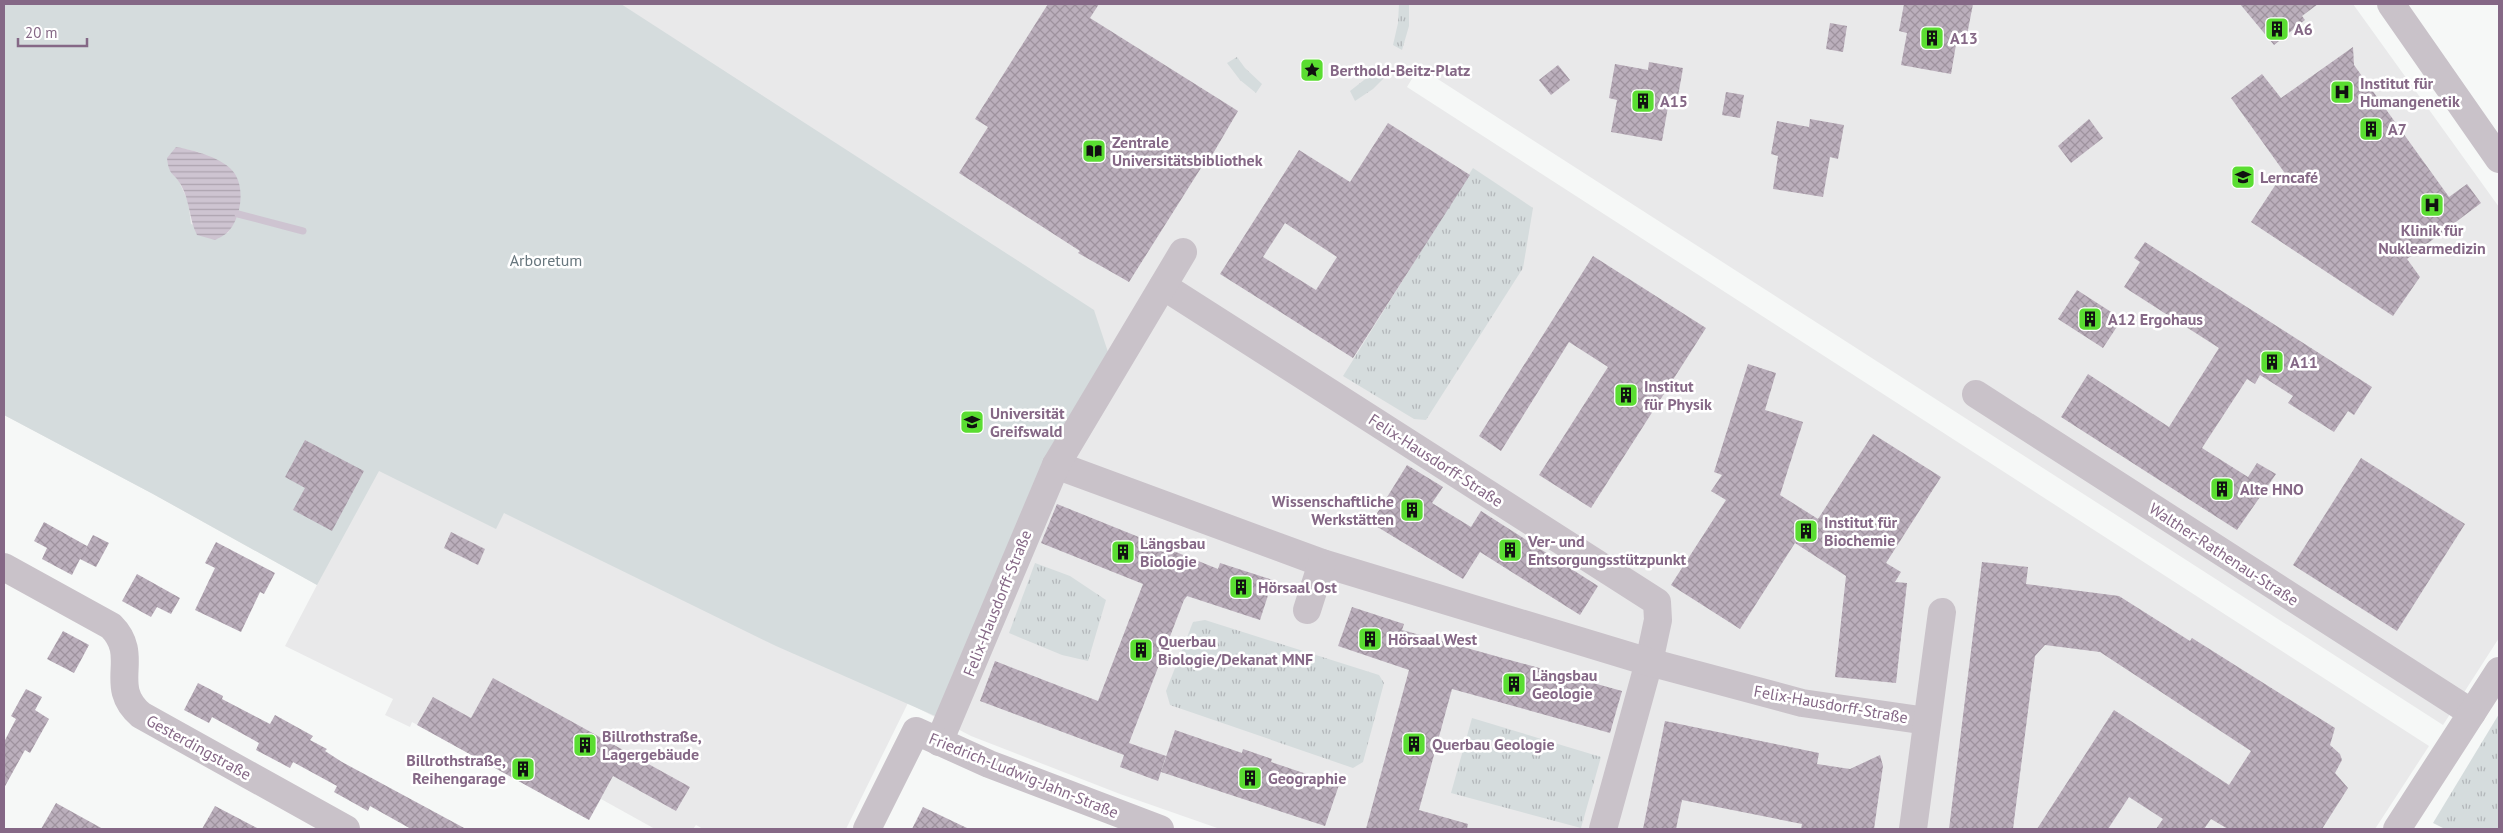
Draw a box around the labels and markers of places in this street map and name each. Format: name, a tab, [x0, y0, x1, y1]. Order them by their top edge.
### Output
building icon: A6	[2264, 16, 2290, 42]
place label: A6	[2294, 19, 2313, 39]
building icon: A13	[1919, 25, 1945, 51]
place label: A13	[1950, 28, 1978, 48]
place icon: Berthold-Beitz-Platz	[1299, 57, 1325, 83]
place label: Berthold-Beitz-Platz	[1330, 60, 1470, 80]
place label: Institut für Humangenetik	[2360, 73, 2460, 111]
hospital icon: Institut für Humangenetik	[2329, 79, 2355, 105]
building icon: A15	[1630, 88, 1656, 114]
place label: A15	[1660, 91, 1688, 111]
building icon: A7	[2358, 116, 2384, 142]
place label: A7	[2388, 119, 2407, 139]
place label: Zentrale Universitätsbibliothek	[1112, 132, 1263, 170]
library icon: Zentrale Universitätsbibliothek	[1081, 138, 1107, 164]
school or university icon: Lerncafé	[2230, 164, 2256, 190]
place label: Lerncafé	[2260, 167, 2318, 187]
hospital icon: Klinik für Nuklearmedizin	[2419, 192, 2445, 218]
place label: Klinik für Nuklearmedizin	[2378, 220, 2486, 258]
building icon: A12 Ergohaus	[2077, 306, 2103, 332]
place label: A12 Ergohaus	[2108, 309, 2203, 329]
building icon: A11	[2259, 349, 2285, 375]
place label: A11	[2290, 352, 2318, 372]
place label: Institut für Physik	[1644, 376, 1712, 414]
building icon: Institut für Physik	[1613, 382, 1639, 408]
place label: Universität Greifswald	[990, 403, 1065, 441]
school or university icon: Universität Greifswald	[959, 409, 985, 435]
building icon: Alte HNO	[2209, 476, 2235, 502]
place label: Alte HNO	[2240, 479, 2304, 499]
place label: Wissenschaftliche Werkstätten	[1272, 491, 1394, 529]
building icon: Wissenschaftliche Werkstätten	[1399, 497, 1425, 523]
place label: Institut für Biochemie	[1824, 512, 1897, 550]
building icon: Institut für Biochemie	[1793, 518, 1819, 544]
place label: Ver- und Entsorgungsstützpunkt	[1527, 531, 1687, 569]
place label: Längsbau Biologie	[1140, 533, 1205, 571]
building icon: Ver- und Entsorgungsstützpunkt	[1497, 537, 1523, 563]
building icon: Längsbau Biologie	[1110, 539, 1136, 565]
building icon: Hörsaal Ost	[1228, 574, 1254, 600]
place label: Hörsaal Ost	[1258, 577, 1337, 597]
building icon: Hörsaal West	[1357, 626, 1383, 652]
place label: Hörsaal West	[1388, 629, 1477, 649]
place label: Querbau Biologie/Dekanat MNF	[1158, 631, 1313, 669]
building icon: Querbau Biologie/Dekanat MNF	[1128, 637, 1154, 663]
place label: Längsbau Geologie	[1532, 665, 1597, 703]
building icon: Längsbau Geologie	[1501, 671, 1527, 697]
place label: Billrothstraße, Lagergebäude	[602, 726, 702, 764]
building icon: Querbau Geologie	[1401, 731, 1427, 757]
building icon: Billrothstraße, Lagergebäude	[572, 732, 598, 758]
place label: Querbau Geologie	[1432, 734, 1555, 754]
place label: Billrothstraße, Reihengarage	[406, 750, 506, 788]
building icon: Billrothstraße, Reihengarage	[510, 756, 536, 782]
building icon: Geographie	[1237, 765, 1263, 791]
place label: Geographie	[1268, 768, 1346, 788]

